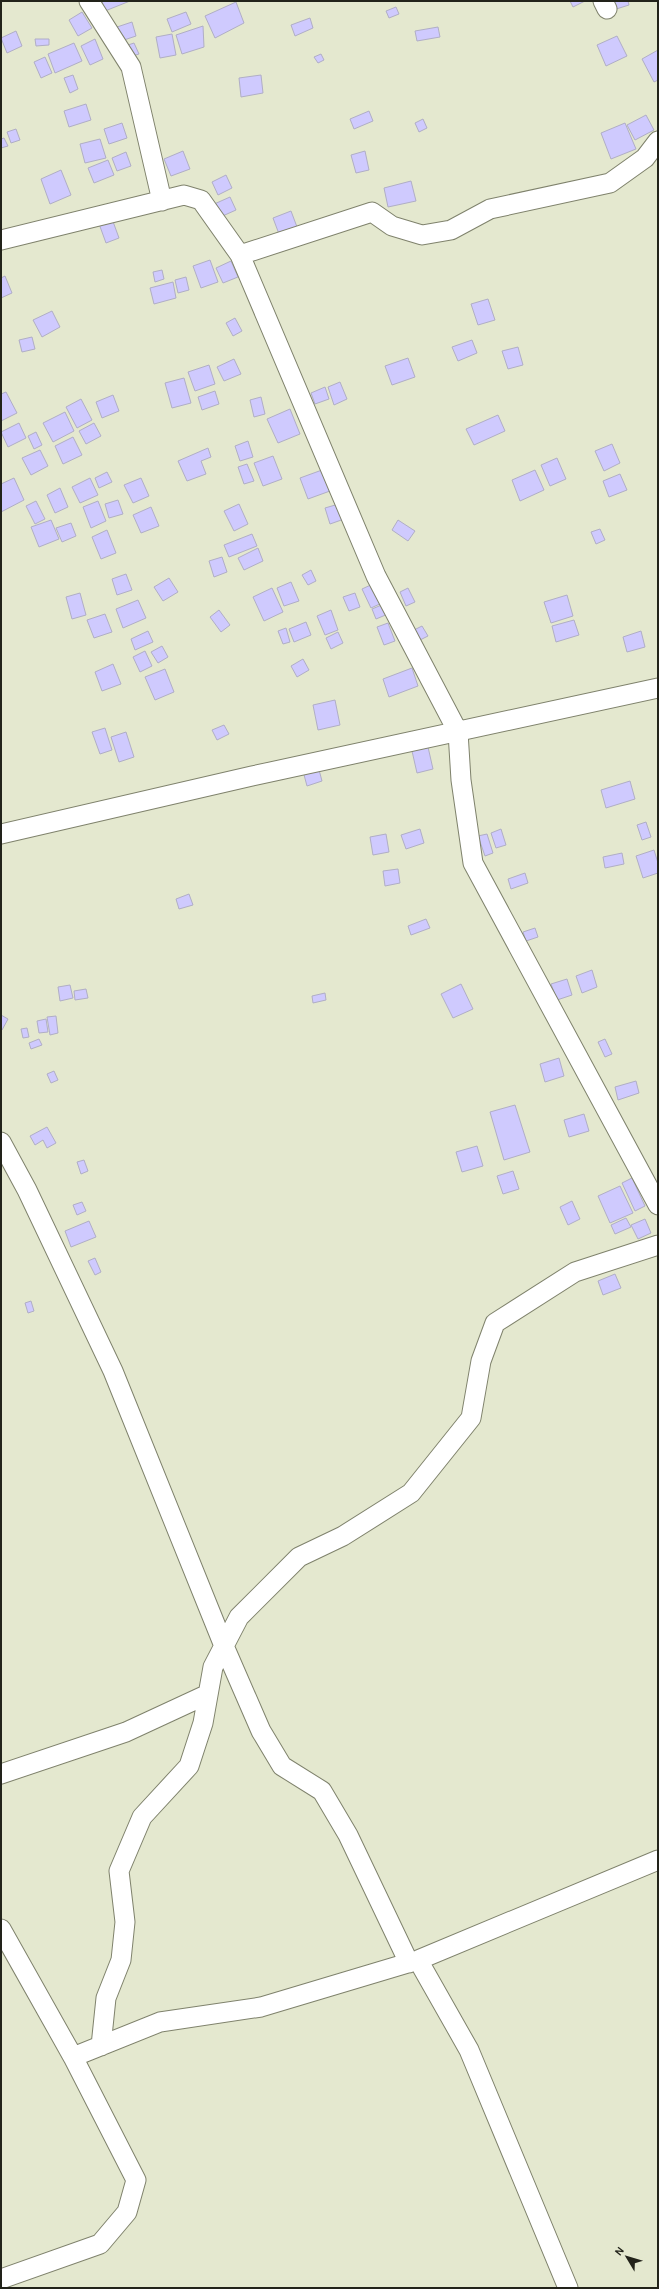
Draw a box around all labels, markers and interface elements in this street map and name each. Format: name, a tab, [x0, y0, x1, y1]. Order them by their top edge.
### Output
north arrow	[607, 2237, 647, 2277]
text: N	[612, 2244, 627, 2258]

